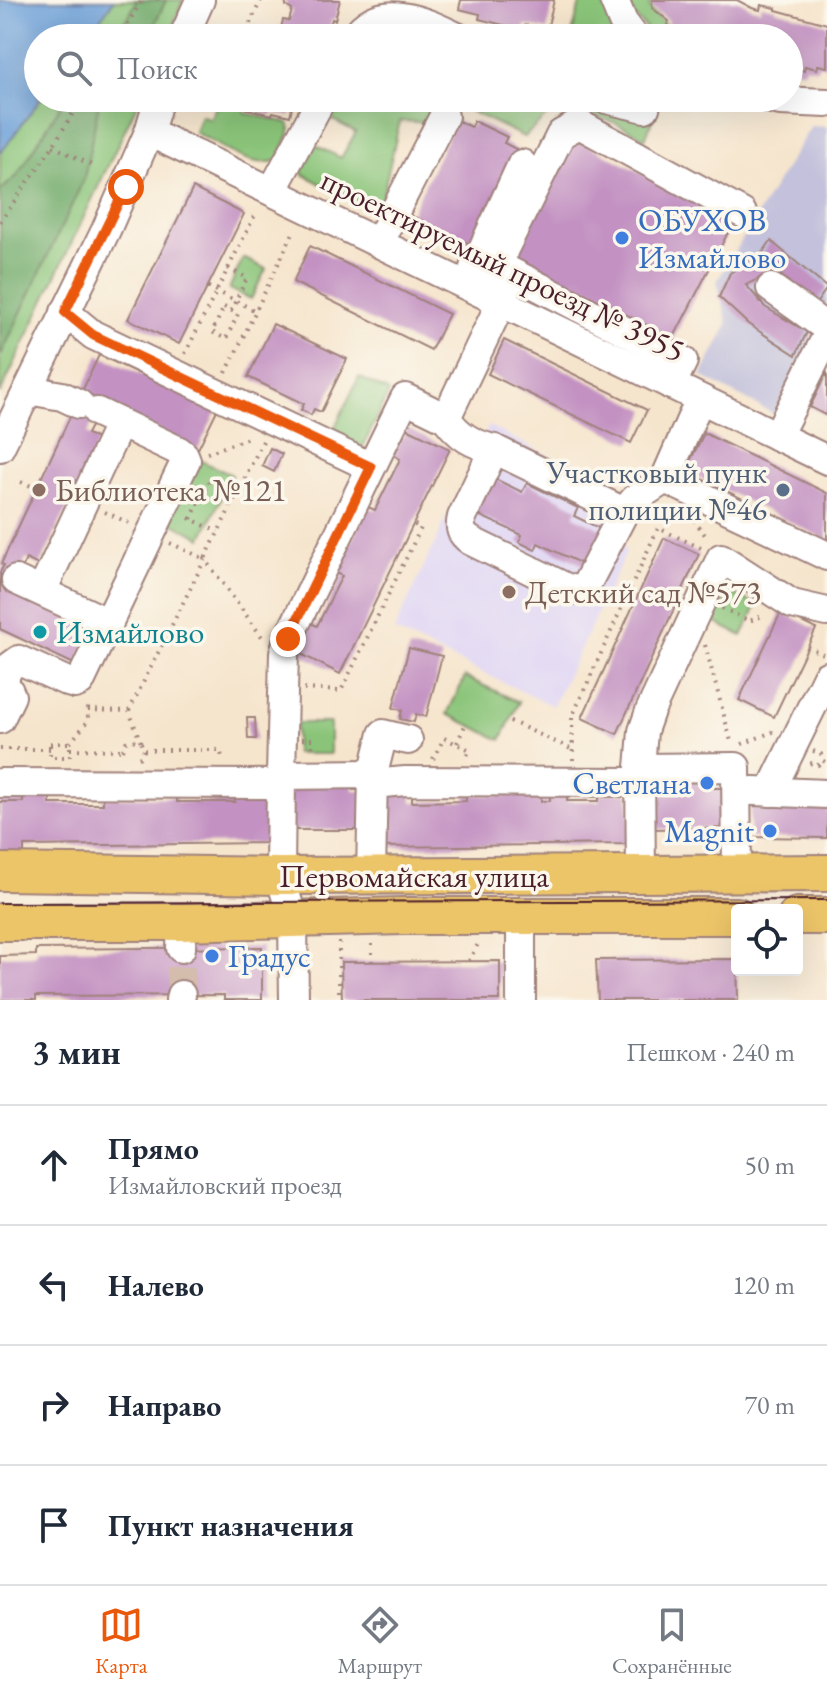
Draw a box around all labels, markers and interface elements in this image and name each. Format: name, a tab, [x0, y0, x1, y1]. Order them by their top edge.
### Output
search box	[24, 24, 803, 112]
icon: search	[52, 46, 96, 90]
text: Поиск	[116, 49, 198, 88]
street label: проектируемый проезд № 3955	[314, 158, 692, 372]
route start	[108, 169, 144, 205]
place label: ОБУХОВ Измайлово	[638, 199, 786, 278]
marker: ОБУХОВ Измайлово	[613, 229, 631, 247]
place label: Участковый пунк полиции №46	[546, 451, 767, 530]
place label: Библиотека №121	[55, 469, 287, 511]
marker: Библиотека №121	[30, 481, 48, 499]
marker: Участковый пунк полиции №46	[774, 481, 792, 499]
place label: Детский сад №573	[525, 571, 761, 613]
marker: Детский сад №573	[500, 583, 518, 601]
place label: Измайлово	[56, 611, 204, 653]
route end	[270, 621, 306, 657]
marker: Измайлово	[31, 623, 49, 641]
place label: Светлана	[572, 762, 691, 804]
marker: Светлана	[698, 774, 716, 792]
place label: Magnit	[664, 810, 754, 852]
marker: Magnit	[761, 822, 779, 840]
street label: Первомайская улица	[279, 855, 549, 897]
map controls	[731, 904, 803, 976]
button: locate	[731, 904, 803, 976]
place label: Градус	[228, 935, 311, 977]
marker: Градус	[203, 947, 221, 965]
text: 3 мин	[32, 1030, 121, 1074]
text: Пешком · 240 m	[626, 1035, 795, 1069]
text: Прямо	[108, 1129, 199, 1168]
icon: ahead	[32, 1143, 76, 1187]
text: 50 m	[745, 1148, 795, 1182]
text: Измайловский проезд	[108, 1168, 342, 1202]
icon: left	[32, 1263, 76, 1307]
text: Налево	[108, 1266, 204, 1305]
text: 120 m	[732, 1268, 795, 1302]
icon: right	[32, 1383, 76, 1427]
text: Направо	[108, 1386, 221, 1425]
text: 70 m	[745, 1388, 795, 1422]
icon: arrive	[32, 1503, 76, 1547]
text: Пункт назначения	[108, 1506, 354, 1545]
tab: Карта	[95, 1603, 148, 1680]
tab: Маршрут	[338, 1603, 422, 1680]
tab: Сохранённые	[612, 1603, 732, 1680]

